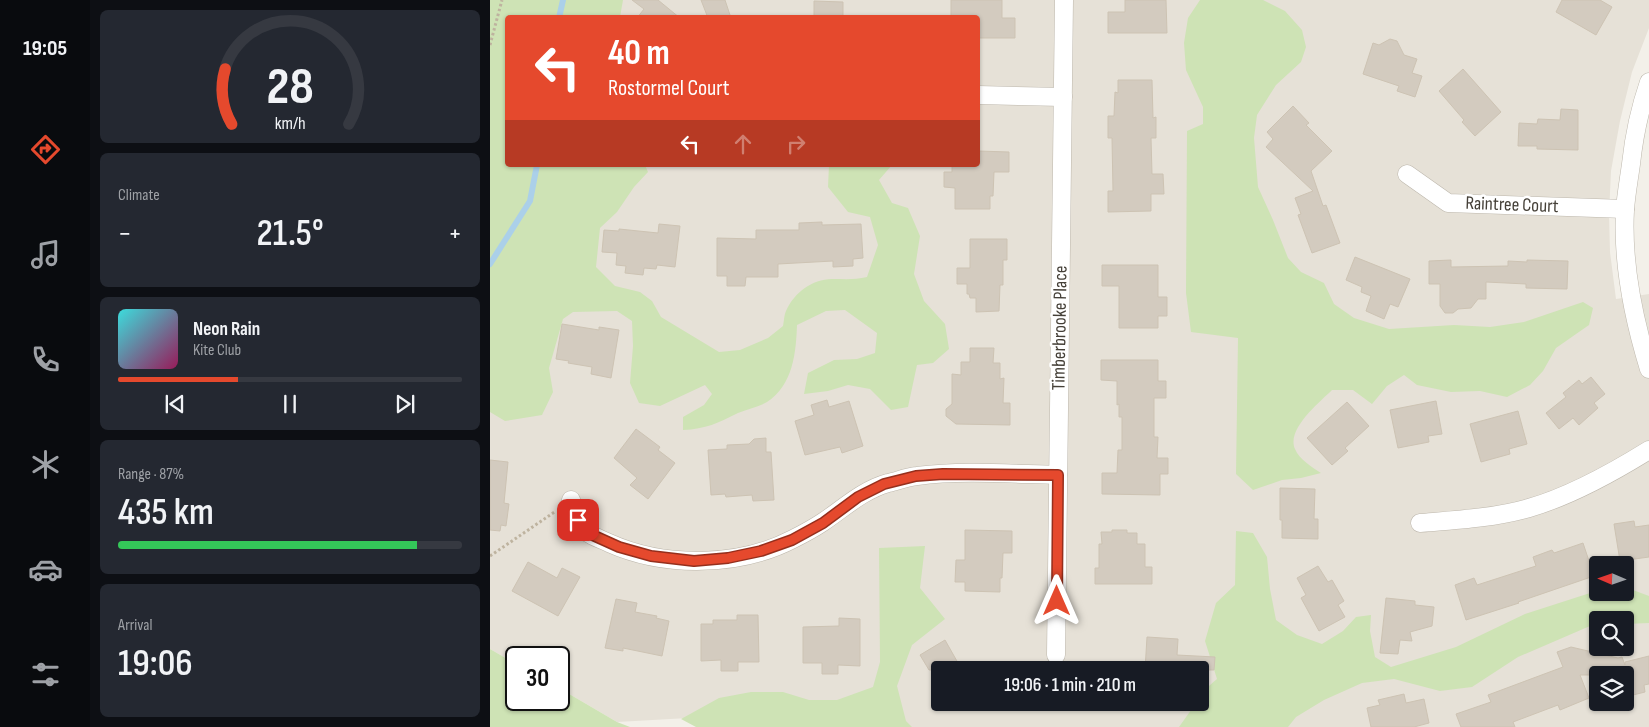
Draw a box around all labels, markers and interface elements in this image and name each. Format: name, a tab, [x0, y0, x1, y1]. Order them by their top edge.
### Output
text: 40 m	[608, 32, 670, 75]
text: 19:05	[23, 35, 67, 62]
icon: left	[525, 35, 590, 100]
text: 28	[266, 56, 314, 119]
text: Rostormel Court	[608, 75, 730, 102]
text: km/h	[275, 113, 305, 134]
icon: left	[676, 130, 704, 158]
icon: ahead	[729, 130, 757, 158]
icon: right	[782, 130, 810, 158]
icon: directions	[28, 132, 63, 167]
text: Climate	[118, 186, 160, 205]
street label: Raintree Court	[1465, 192, 1559, 218]
text: 21.5°	[256, 211, 324, 256]
text: −	[118, 217, 132, 250]
text: +	[448, 217, 462, 250]
icon: music	[28, 237, 63, 272]
street label: Timberbrooke Place	[1047, 265, 1073, 391]
text: Neon Rain	[193, 318, 260, 341]
text: Kite Club	[193, 341, 241, 360]
icon: phone	[28, 342, 63, 377]
icon: previous	[161, 390, 189, 418]
icon: pause	[276, 390, 304, 418]
icon: next	[391, 390, 419, 418]
icon: climate	[28, 447, 63, 482]
text: Range · 87%	[118, 465, 184, 484]
text: 435 km	[118, 490, 214, 535]
pin	[557, 499, 599, 541]
icon: arrive	[564, 506, 592, 534]
icon: car	[28, 552, 63, 587]
north arrow	[1589, 556, 1634, 601]
map controls	[1589, 556, 1634, 711]
position arrow	[1030, 574, 1082, 626]
button: search	[1589, 611, 1634, 656]
text: Arrival	[118, 616, 152, 635]
text: 19:06	[118, 641, 193, 686]
speed limit sign: 30	[505, 646, 570, 711]
icon: filters	[28, 657, 63, 692]
button: layers	[1589, 666, 1634, 711]
text: 19:06 · 1 min · 210 m	[1004, 674, 1136, 697]

